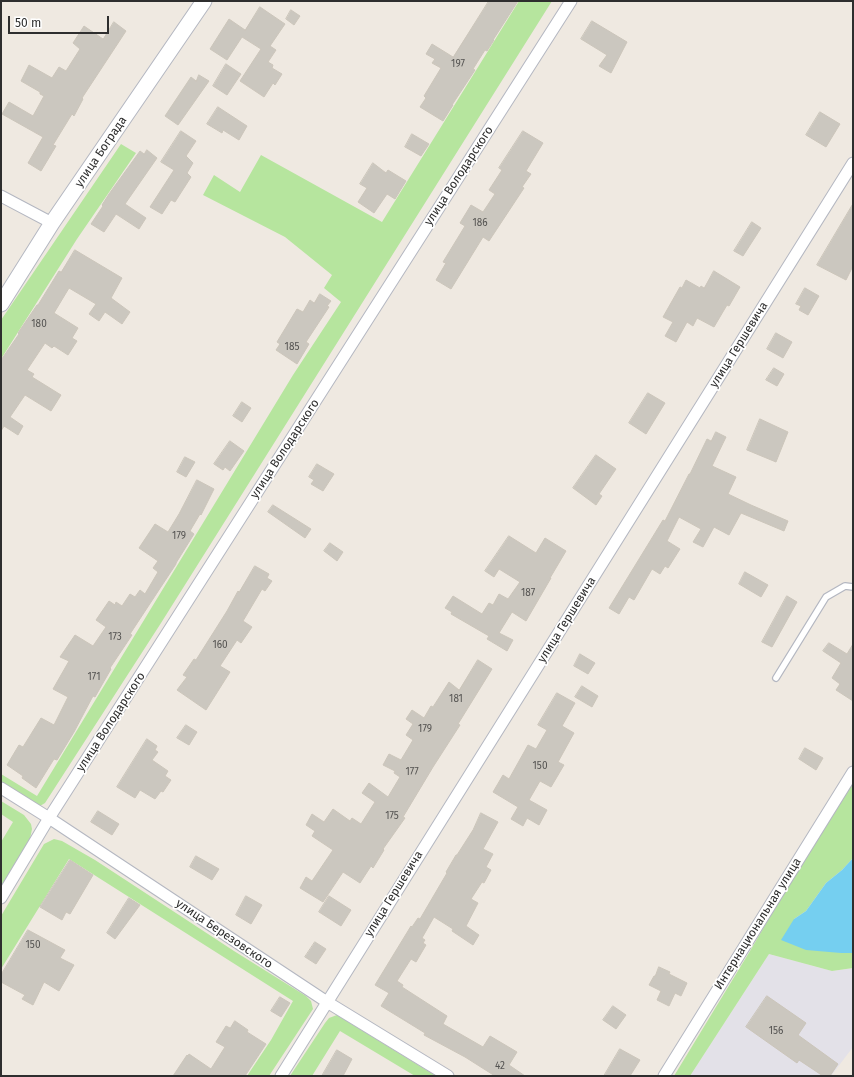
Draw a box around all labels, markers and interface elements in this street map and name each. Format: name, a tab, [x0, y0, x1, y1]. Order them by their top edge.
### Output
scale bar	[10, 8, 111, 34]
text: 50 m	[15, 16, 41, 30]
house number: 197	[451, 58, 465, 70]
street label: улица Бограда	[72, 114, 130, 190]
street label: улица Володарского	[421, 124, 497, 228]
house number: 186	[472, 217, 488, 229]
street label: улица Гершевича	[707, 299, 771, 391]
house number: 180	[31, 318, 47, 330]
house number: 185	[285, 341, 299, 353]
street label: улица Володарского	[247, 397, 323, 501]
house number: 179	[172, 530, 186, 542]
street label: улица Гершевича	[535, 574, 599, 666]
house number: 187	[521, 587, 535, 599]
house number: 173	[108, 631, 122, 643]
house number: 160	[212, 639, 228, 651]
street label: улица Володарского	[73, 670, 149, 774]
house number: 171	[88, 671, 100, 683]
house number: 181	[449, 693, 463, 705]
house number: 179	[418, 723, 432, 735]
house number: 150	[533, 760, 547, 772]
house number: 177	[405, 766, 419, 778]
house number: 175	[385, 810, 399, 822]
street label: улица Гершевича	[362, 848, 426, 940]
street label: Интернациональная улица	[711, 855, 805, 993]
street label: улица Березовского	[173, 896, 275, 972]
house number: 150	[26, 939, 40, 951]
house number: 156	[769, 1025, 783, 1037]
house number: 42	[495, 1060, 505, 1072]

